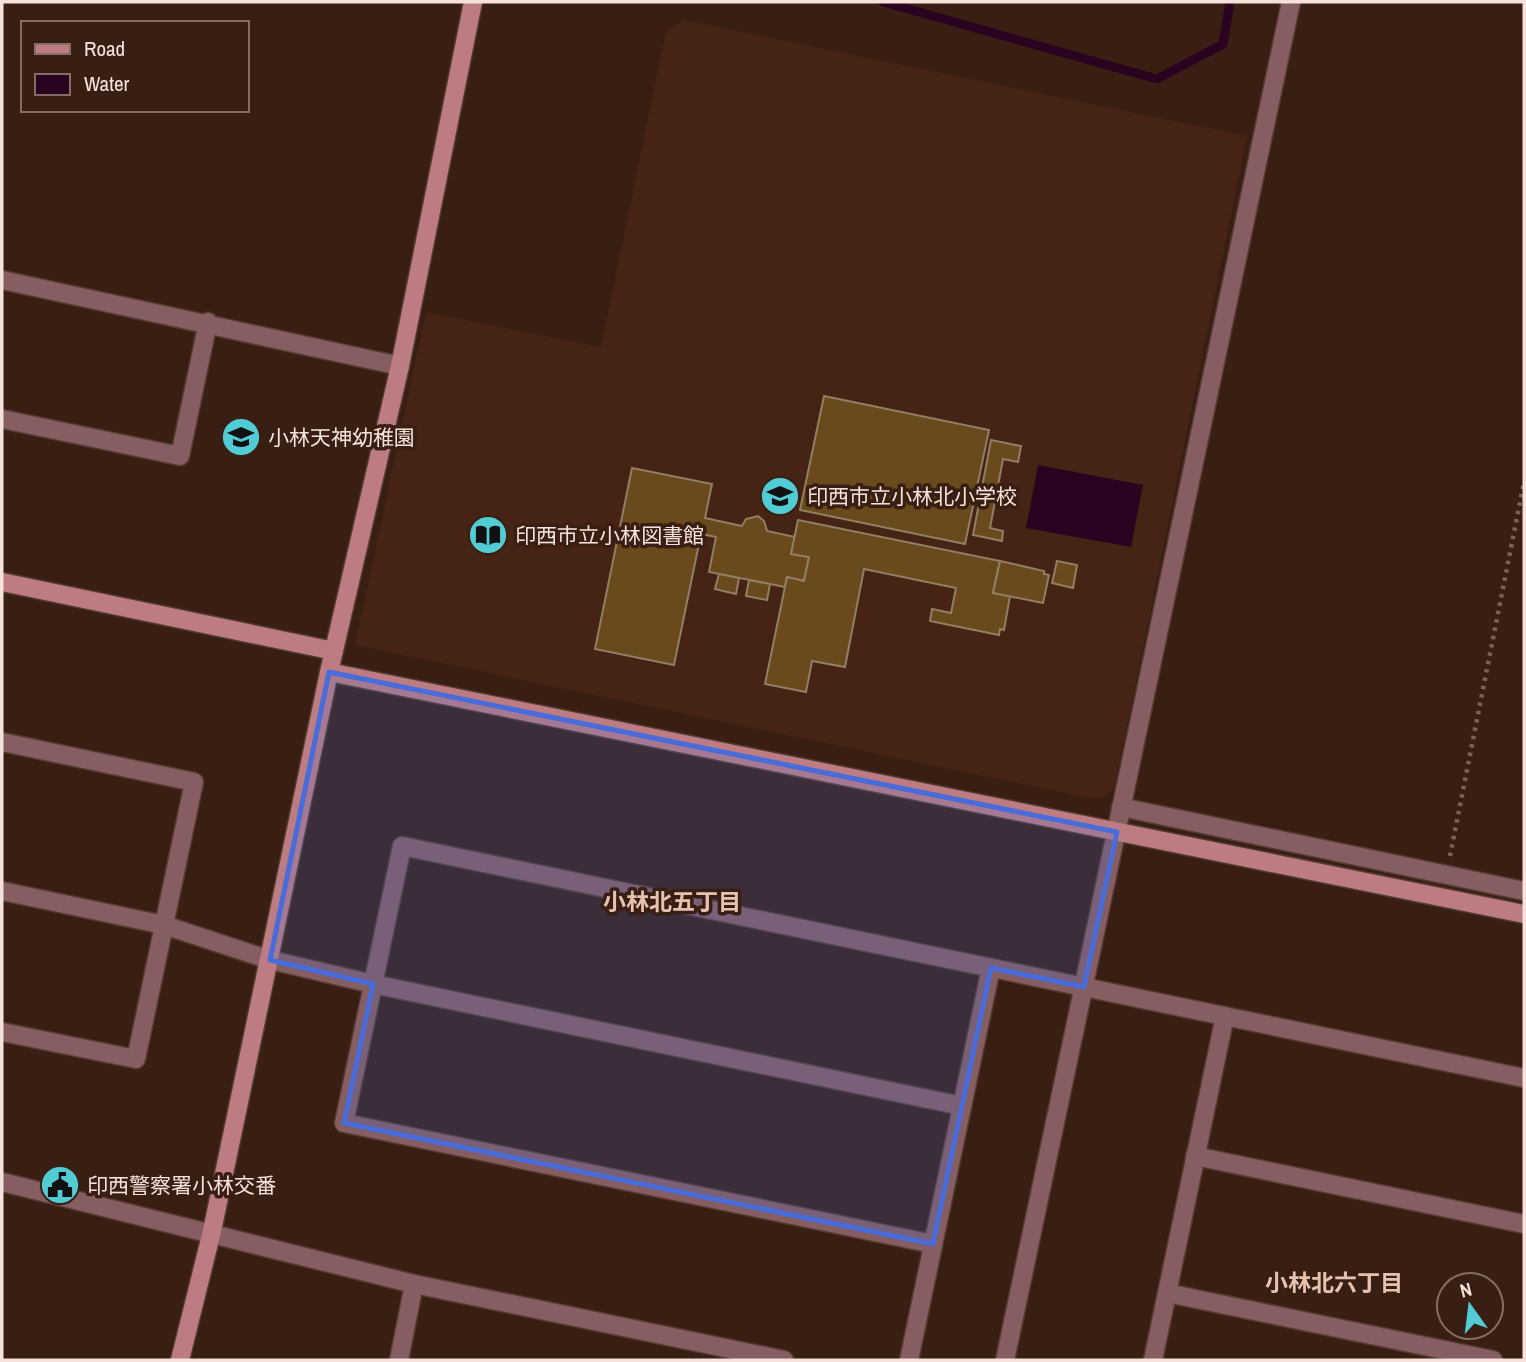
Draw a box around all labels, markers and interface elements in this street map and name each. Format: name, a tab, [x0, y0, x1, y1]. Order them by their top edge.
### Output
legend	[21, 21, 248, 112]
text: Road	[84, 34, 125, 63]
text: Water	[84, 69, 130, 98]
school or university icon: 小林天神幼稚園	[220, 416, 262, 458]
place label: 小林天神幼稚園	[268, 423, 415, 452]
school or university icon: 印西市立小林北小学校	[759, 475, 801, 517]
place label: 印西市立小林北小学校	[807, 482, 1017, 511]
library icon: 印西市立小林図書館	[467, 514, 509, 556]
place label: 印西市立小林図書館	[515, 521, 704, 550]
district label: 小林北五丁目	[603, 886, 741, 917]
public building icon: 印西警察署小林交番	[39, 1164, 81, 1206]
place label: 印西警察署小林交番	[87, 1171, 276, 1200]
district label: 小林北六丁目	[1265, 1267, 1403, 1298]
north arrow	[1435, 1271, 1505, 1341]
text: N	[1457, 1276, 1474, 1303]

